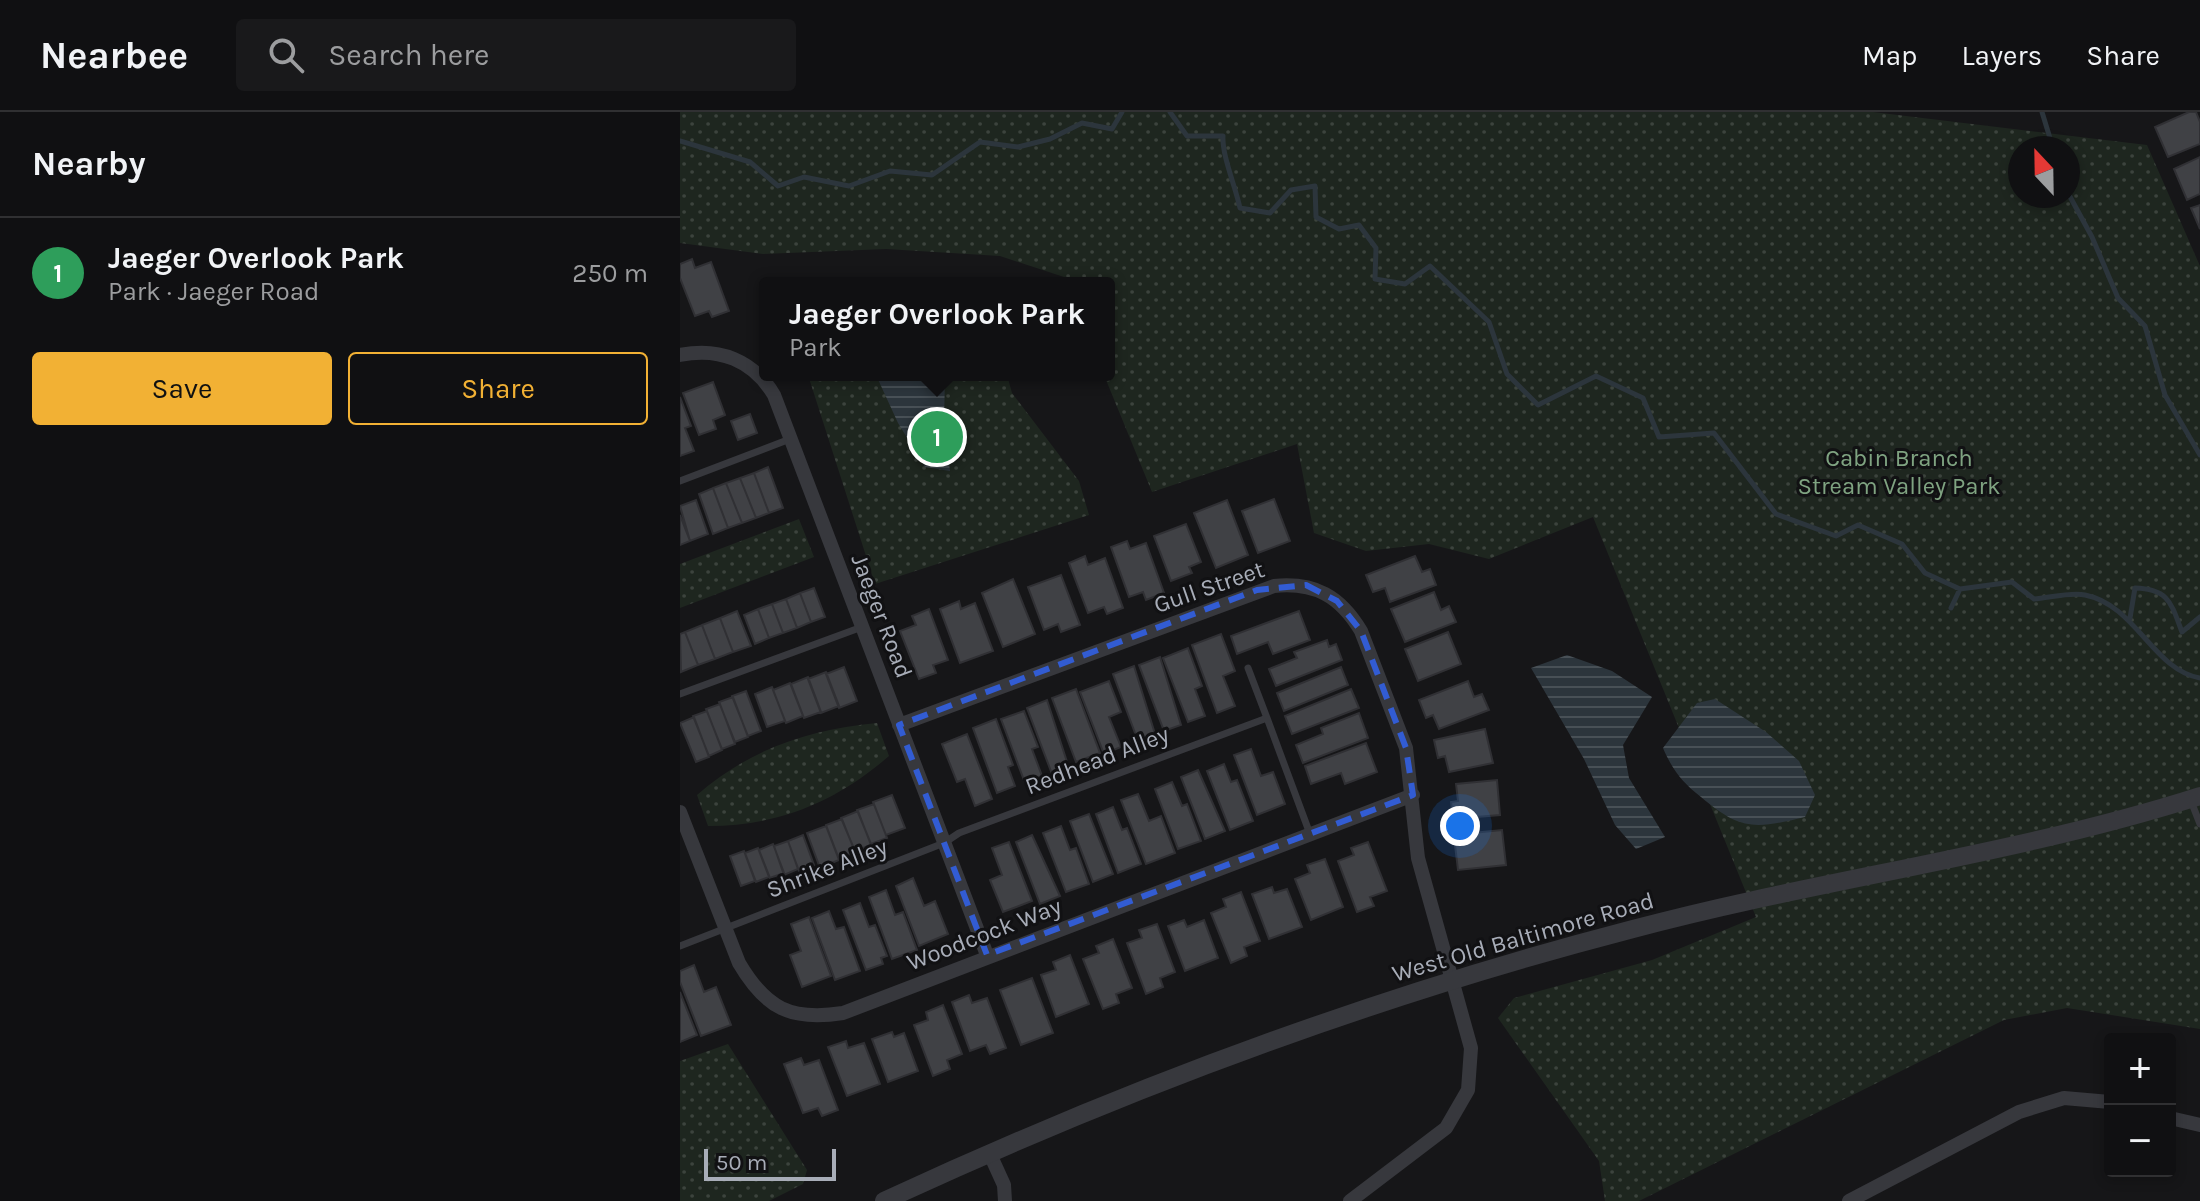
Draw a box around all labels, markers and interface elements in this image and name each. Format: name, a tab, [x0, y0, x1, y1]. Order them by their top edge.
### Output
search box	[236, 19, 796, 91]
text: Nearbee	[40, 33, 188, 78]
icon: search	[264, 33, 308, 77]
text: Search here	[328, 37, 490, 73]
text: Map	[1862, 39, 1917, 72]
text: Layers	[1961, 39, 2042, 72]
text: Share	[2086, 39, 2160, 72]
north arrow	[2008, 136, 2080, 208]
text: Nearby	[32, 144, 146, 184]
text: Jaeger Overlook Park	[108, 240, 404, 276]
text: 1	[53, 258, 63, 289]
text: 250 m	[572, 258, 648, 289]
text: Park · Jaeger Road	[108, 276, 319, 307]
popup	[759, 277, 1115, 381]
text: Jaeger Overlook Park	[789, 296, 1085, 332]
text: Park	[789, 332, 842, 363]
button: Save	[32, 352, 332, 425]
button: Share	[348, 352, 648, 425]
pin: 1	[911, 407, 963, 467]
park label: Cabin Branch Stream Valley Park	[1797, 444, 2001, 500]
street label: Jaeger Road	[846, 550, 918, 682]
street label: Gull Street	[1150, 555, 1268, 619]
street label: Redhead Alley	[1021, 720, 1173, 800]
your location	[1440, 806, 1480, 846]
street label: Shrike Alley	[763, 832, 891, 904]
street label: West Old Baltimore Road	[1389, 886, 1657, 988]
street label: Woodcock Way	[903, 892, 1065, 976]
map controls	[2104, 1033, 2176, 1177]
button: +	[2104, 1033, 2176, 1105]
button: −	[2104, 1105, 2176, 1177]
scale bar	[704, 1145, 836, 1181]
text: 50 m	[716, 1150, 767, 1176]

